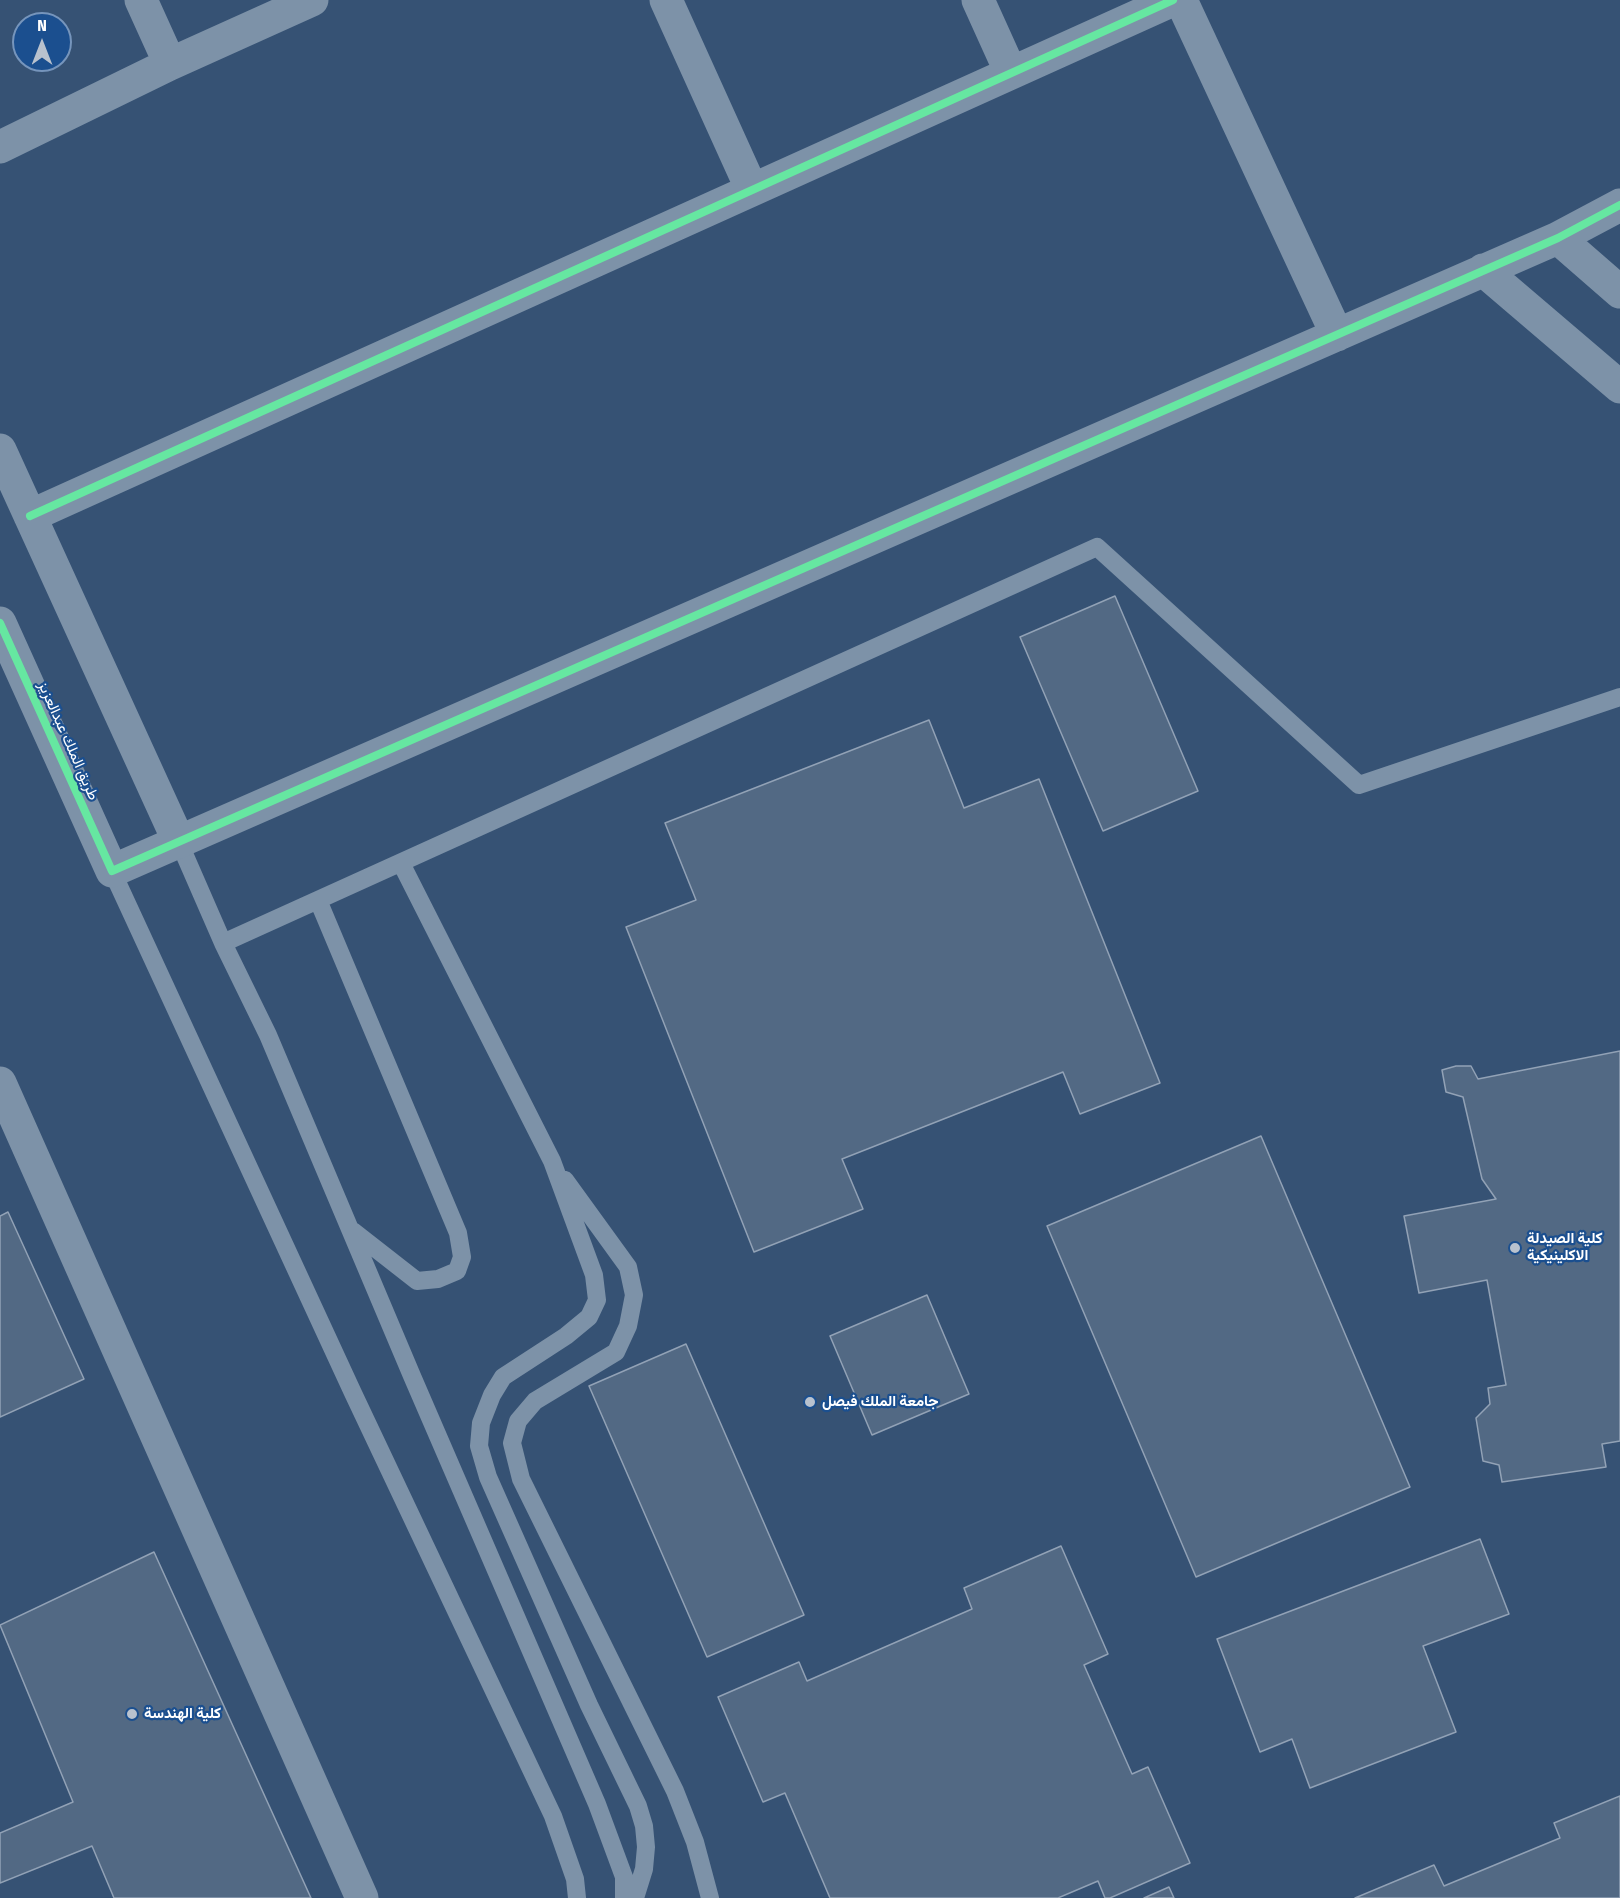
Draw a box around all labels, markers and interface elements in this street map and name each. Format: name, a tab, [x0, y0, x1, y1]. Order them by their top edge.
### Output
north arrow	[12, 12, 72, 72]
text: N	[37, 16, 47, 35]
street label: طريق الملك عبدالعزيز	[34, 679, 102, 803]
place label: كلية الصيدلة الاكلينيكية	[1527, 1230, 1602, 1265]
marker: كلية الصيدلة الاكلينيكية	[1508, 1241, 1522, 1255]
place label: جامعة الملك فيصل	[822, 1393, 938, 1411]
marker: جامعة الملك فيصل	[803, 1395, 817, 1409]
place label: كلية الهندسة	[144, 1705, 221, 1723]
marker: كلية الهندسة	[125, 1707, 139, 1721]

